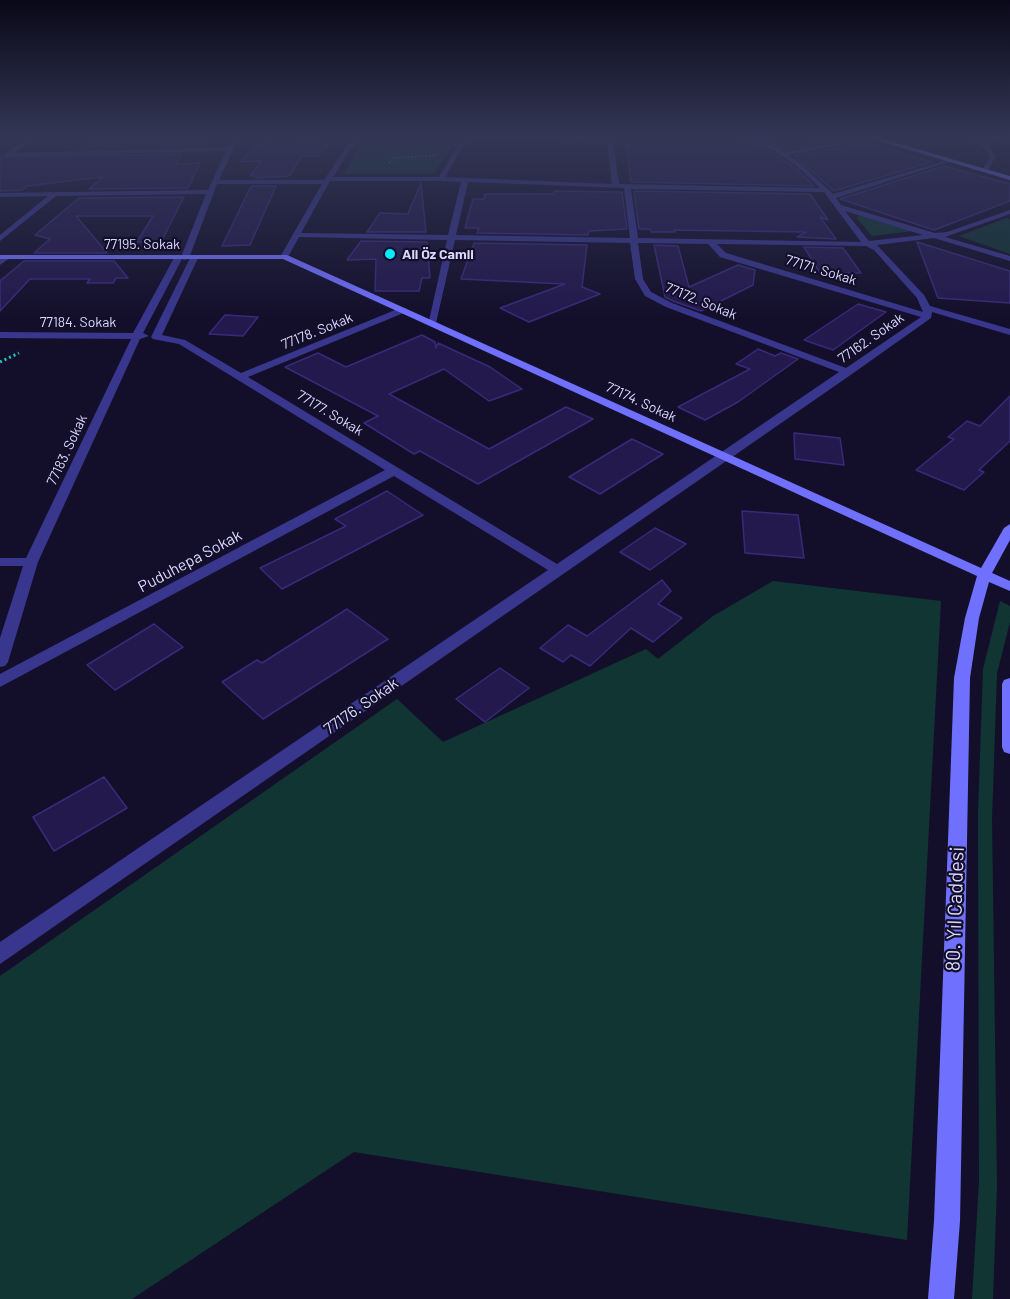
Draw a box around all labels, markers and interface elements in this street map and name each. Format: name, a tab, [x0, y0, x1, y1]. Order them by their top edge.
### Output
street label: 77195. Sokak	[104, 236, 180, 252]
place label: Ali Öz Camii	[402, 246, 474, 262]
marker: Ali Öz Camii	[383, 247, 397, 261]
street label: 77171. Sokak	[783, 251, 859, 289]
street label: 77172. Sokak	[663, 279, 739, 323]
street label: 77178. Sokak	[279, 309, 355, 353]
street label: 77162. Sokak	[835, 309, 907, 367]
street label: 77184. Sokak	[40, 314, 116, 330]
street label: 77174. Sokak	[603, 378, 679, 426]
street label: 77177. Sokak	[294, 387, 366, 439]
street label: 77183. Sokak	[43, 412, 91, 488]
street label: Puduhepa Sokak	[135, 526, 245, 596]
street label: 77176. Sokak	[320, 673, 402, 739]
street label: 80. Yıl Caddesi	[941, 846, 969, 972]

